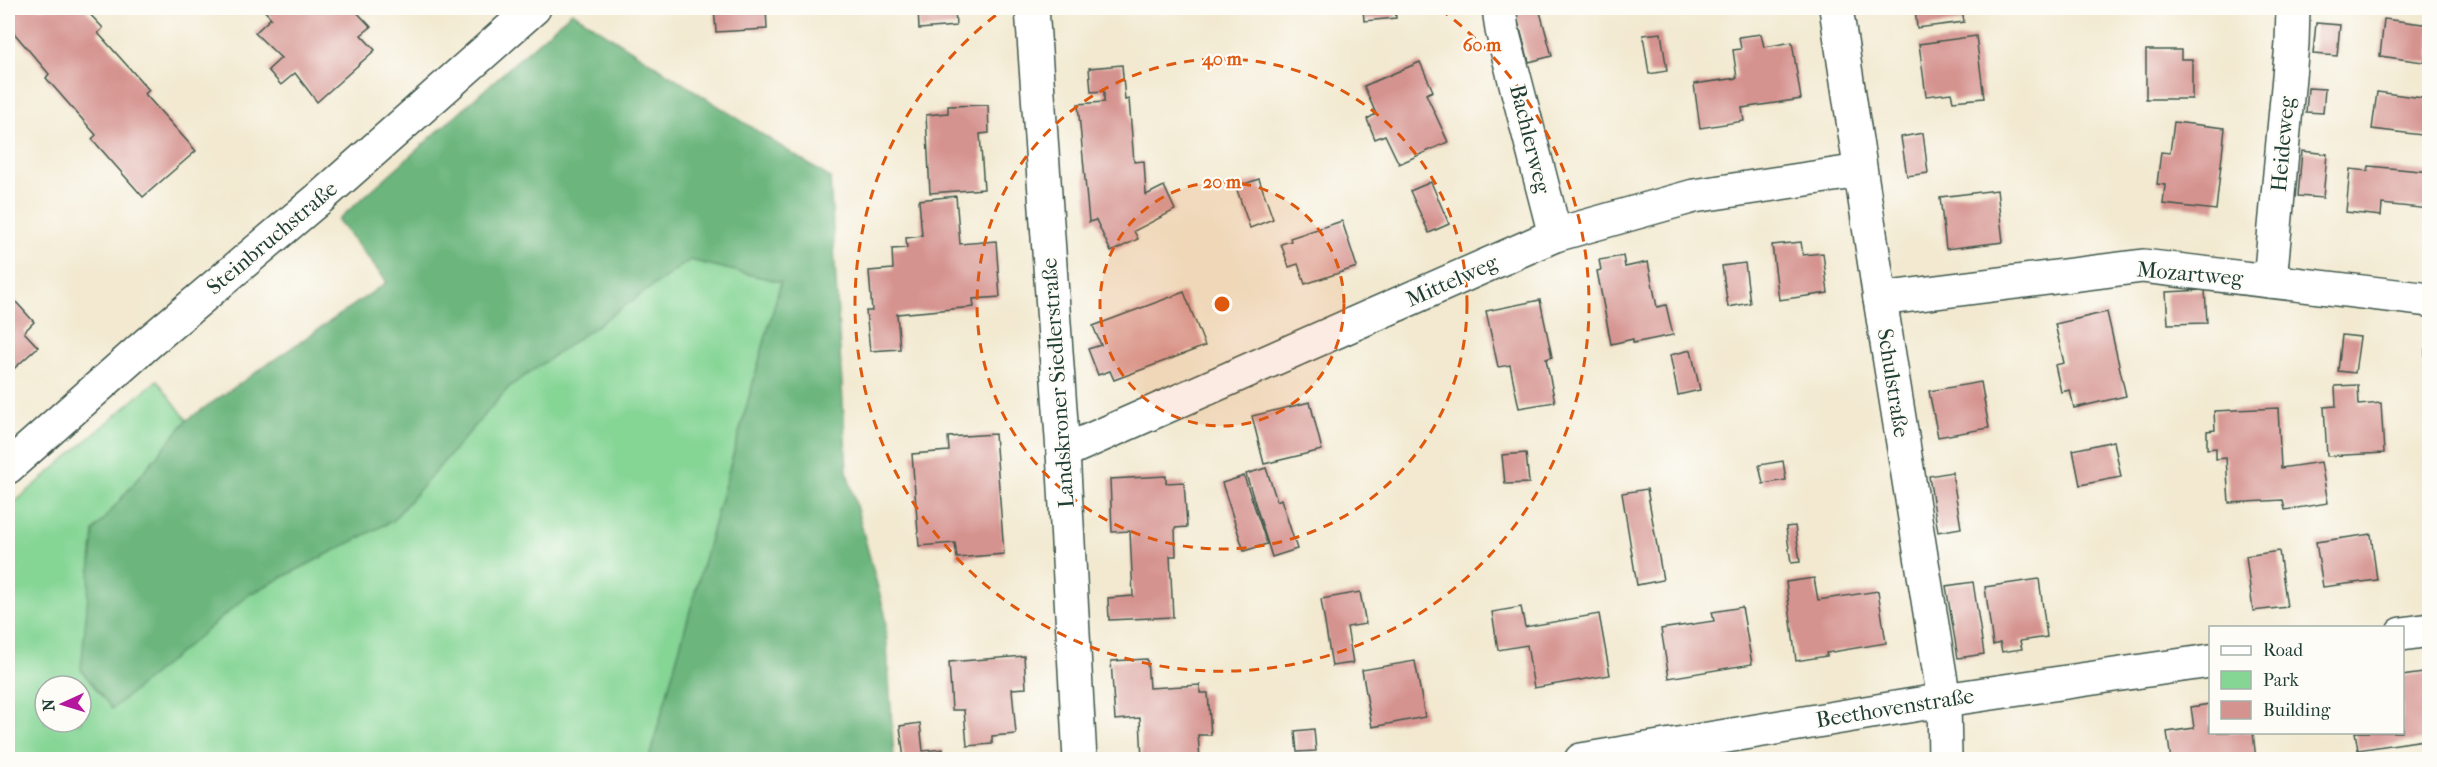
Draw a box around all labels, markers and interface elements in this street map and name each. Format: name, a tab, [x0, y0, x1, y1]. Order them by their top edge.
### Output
text: 60 m	[1463, 35, 1502, 56]
text: 40 m	[1201, 49, 1243, 70]
street label: Bachlerweg	[1504, 82, 1556, 196]
street label: Heideweg	[2266, 95, 2300, 193]
text: 20 m	[1203, 172, 1242, 193]
street label: Steinbruchstraße	[201, 176, 343, 300]
street label: Mittelweg	[1402, 249, 1502, 313]
street label: Mozartweg	[2136, 256, 2245, 292]
street label: Landskroner Siedlerstraße	[1036, 257, 1080, 509]
centre of rings	[1212, 294, 1232, 314]
street label: Schulstraße	[1872, 327, 1914, 439]
legend	[2209, 626, 2404, 734]
text: Road	[2263, 640, 2303, 661]
text: Park	[2263, 670, 2300, 691]
north arrow	[33, 674, 93, 734]
street label: Beethovenstraße	[1814, 683, 1976, 733]
text: N	[39, 697, 58, 712]
text: Building	[2263, 700, 2331, 721]

